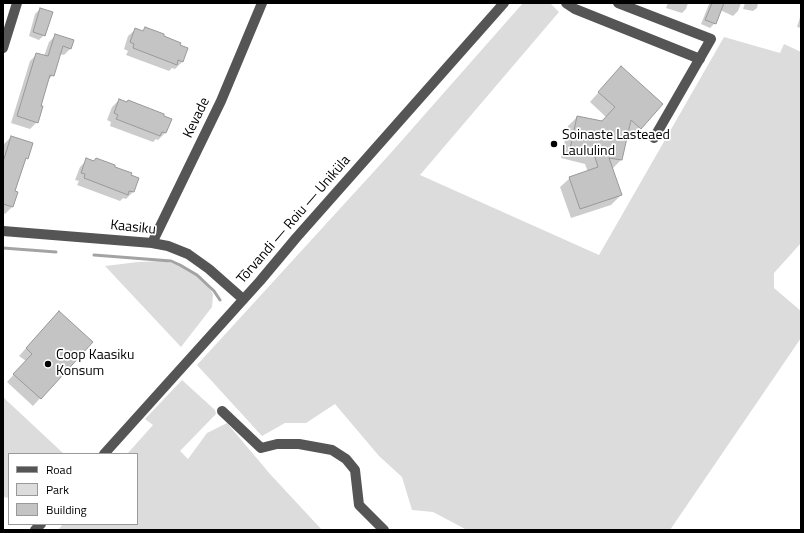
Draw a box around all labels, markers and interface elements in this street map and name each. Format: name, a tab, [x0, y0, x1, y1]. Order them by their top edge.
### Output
street label: Kevade	[180, 95, 214, 141]
place label: Soinaste Lasteaed Laululind	[562, 128, 670, 160]
marker: Soinaste Lasteaed Laululind	[549, 139, 559, 149]
street label: Tõrvandi — Roiu — Uniküla	[234, 152, 354, 288]
street label: Kaasiku	[109, 217, 157, 239]
place label: Coop Kaasiku Konsum	[56, 348, 134, 380]
marker: Coop Kaasiku Konsum	[43, 359, 53, 369]
legend	[8, 453, 138, 525]
text: Road	[46, 460, 72, 479]
text: Park	[46, 480, 69, 499]
text: Building	[46, 500, 87, 519]

